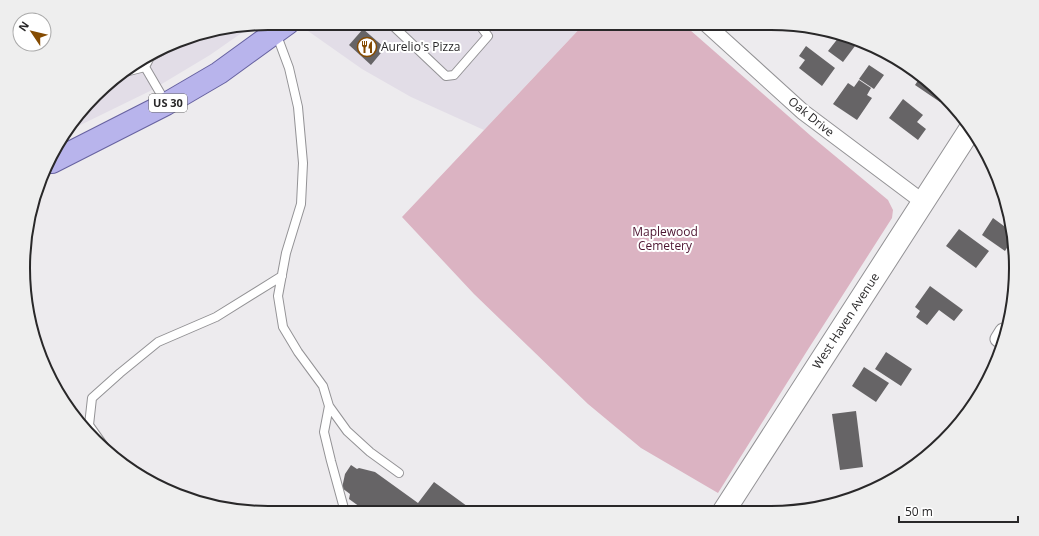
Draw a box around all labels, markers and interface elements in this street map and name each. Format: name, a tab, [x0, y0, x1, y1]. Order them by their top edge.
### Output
north arrow	[12, 12, 52, 52]
text: N	[15, 18, 32, 34]
restaurant icon: Aurelio's Pizza	[356, 36, 378, 58]
place label: Aurelio's Pizza	[381, 38, 461, 55]
street label: Oak Drive	[785, 93, 838, 141]
road number: US 30	[149, 94, 187, 112]
park label: Maplewood Cemetery	[632, 223, 698, 254]
street label: West Haven Avenue	[808, 269, 883, 372]
scale bar	[899, 498, 1018, 524]
text: 50 m	[905, 503, 933, 520]

